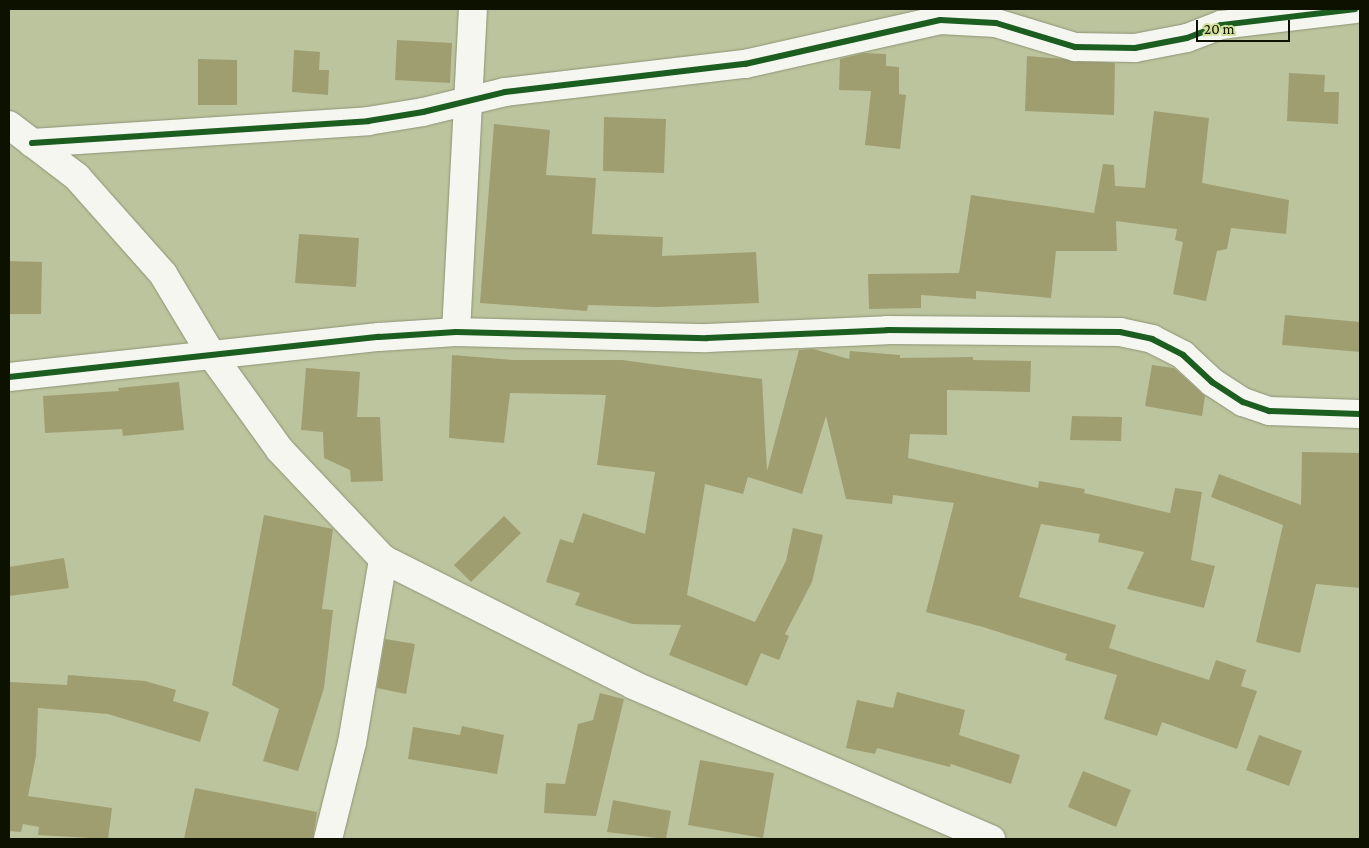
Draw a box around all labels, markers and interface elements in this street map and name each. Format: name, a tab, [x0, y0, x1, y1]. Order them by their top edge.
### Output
scale bar	[1199, 10, 1293, 42]
text: 20 m	[1204, 21, 1235, 37]

